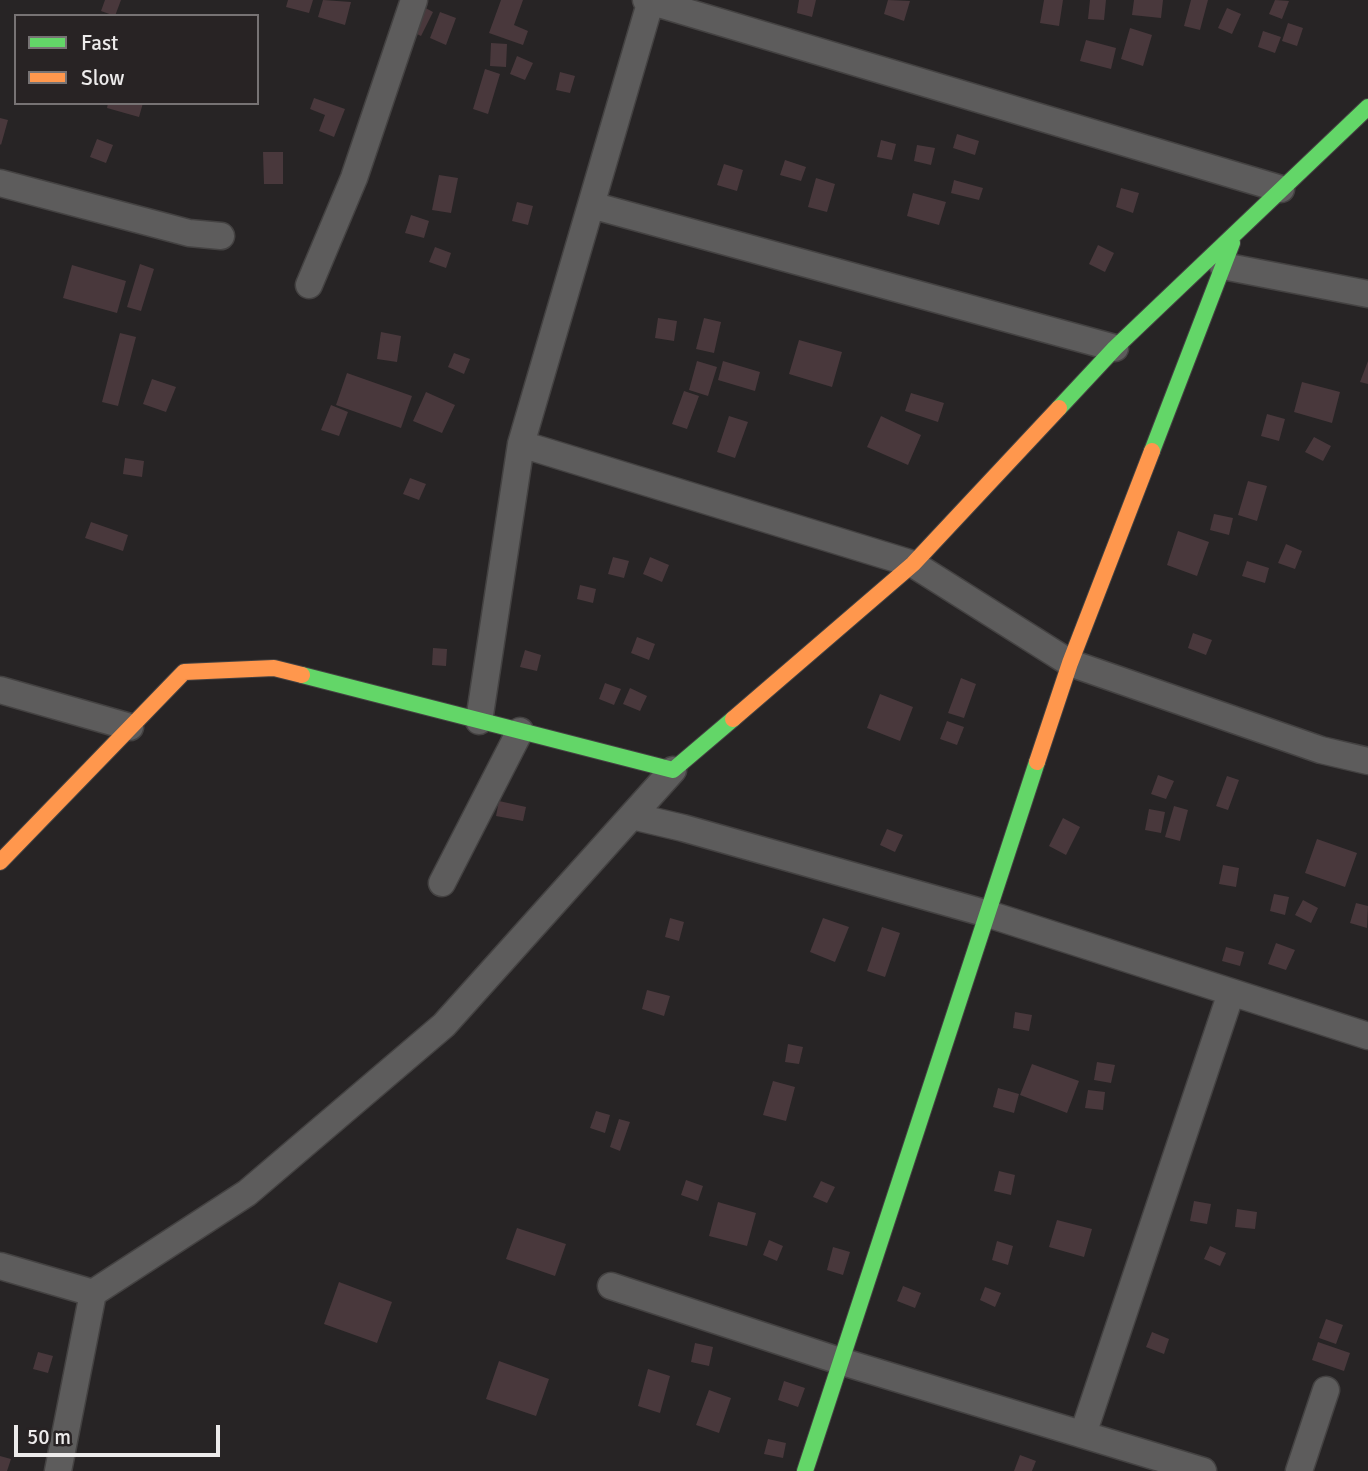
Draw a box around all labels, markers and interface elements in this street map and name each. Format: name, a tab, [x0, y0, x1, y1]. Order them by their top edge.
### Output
legend	[14, 14, 259, 105]
text: Fast	[81, 30, 118, 56]
text: Slow	[81, 65, 125, 91]
scale bar	[18, 1412, 224, 1456]
text: 50 m	[27, 1424, 71, 1450]

